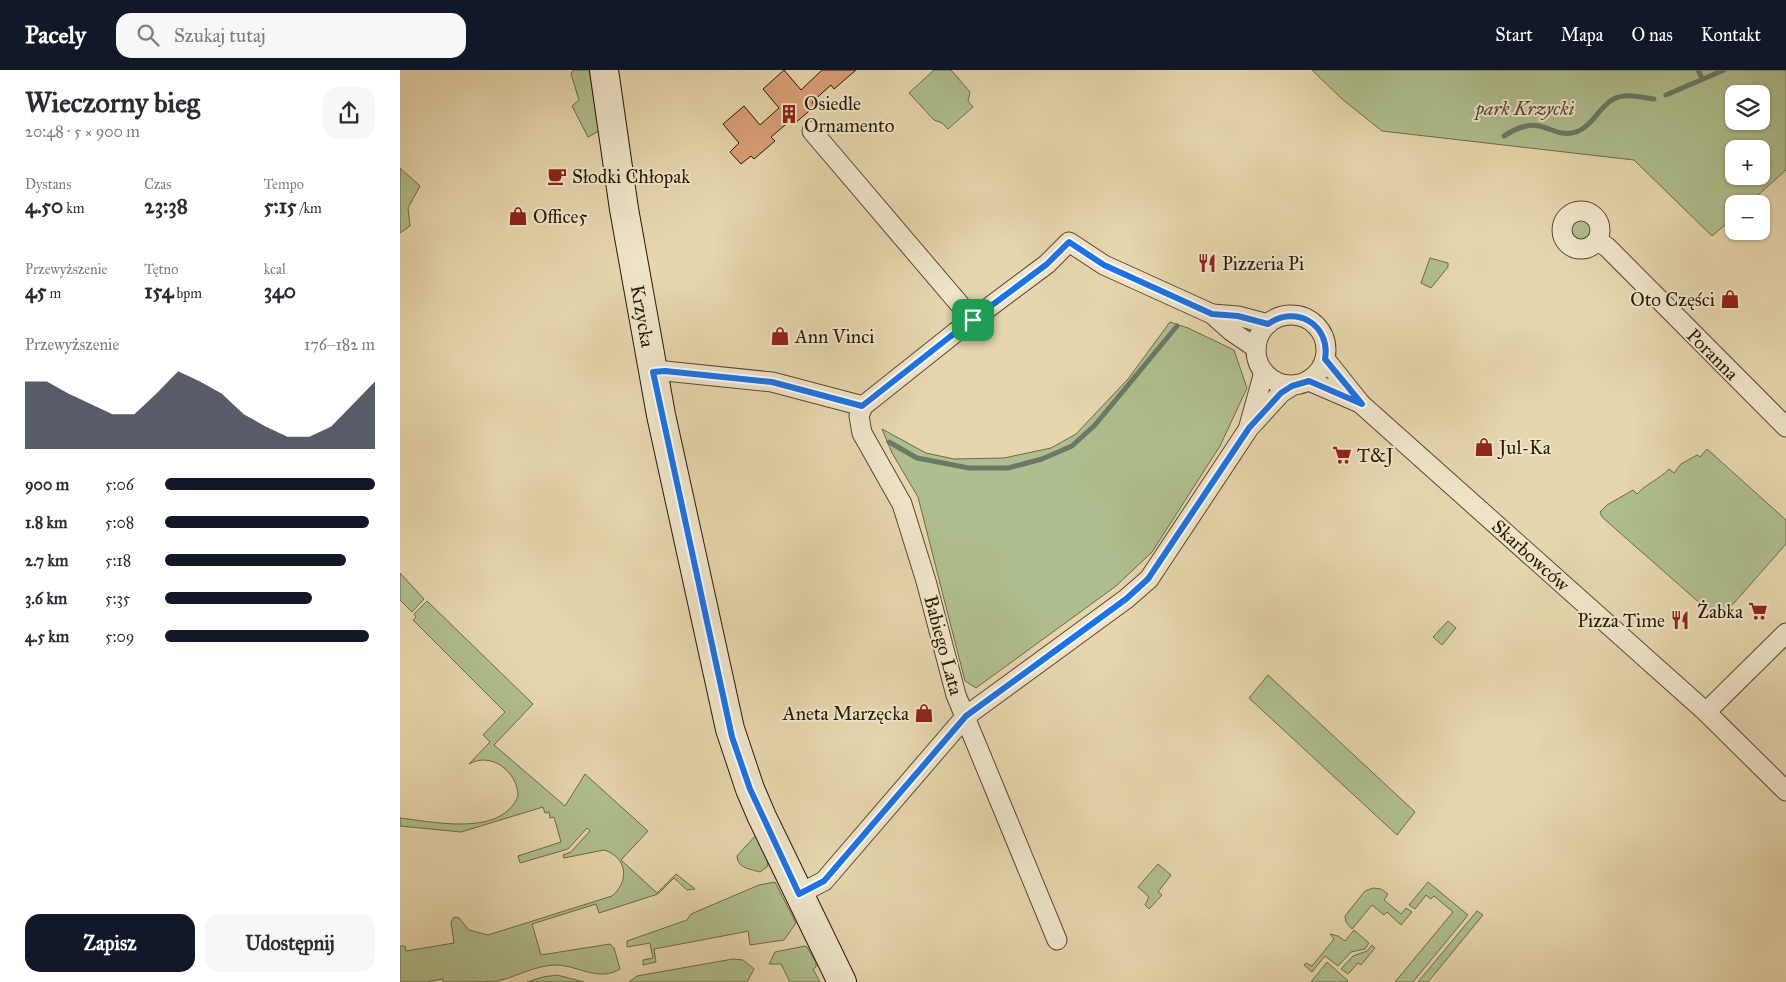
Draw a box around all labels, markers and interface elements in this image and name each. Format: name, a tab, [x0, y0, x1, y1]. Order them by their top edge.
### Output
search box	[116, 13, 466, 58]
text: Pacely	[25, 20, 86, 50]
icon: search	[134, 21, 162, 49]
text: Szukaj tutaj	[174, 24, 266, 47]
text: Start	[1495, 24, 1533, 46]
text: Mapa	[1561, 24, 1603, 46]
text: O nas	[1631, 24, 1673, 46]
text: Kontakt	[1701, 24, 1761, 46]
text: Wieczorny bieg	[25, 85, 200, 120]
map controls	[1725, 85, 1770, 240]
button: layers	[1725, 85, 1770, 130]
button: share	[323, 87, 375, 139]
place label: Osiedle Ornamento	[804, 92, 895, 137]
park label: park Krzycki	[1473, 97, 1575, 121]
building icon: Osiedle Ornamento	[778, 103, 800, 125]
text: 20:48 · 5 × 900 m	[25, 122, 140, 141]
button: +	[1725, 140, 1770, 185]
cafe icon: Słodki Chłopak	[546, 165, 568, 187]
place label: Słodki Chłopak	[572, 165, 690, 188]
text: Dystans	[25, 176, 71, 193]
text: Czas	[144, 176, 171, 193]
text: Tempo	[264, 176, 304, 193]
text: 4.50	[25, 193, 63, 219]
text: 23:38	[144, 193, 188, 219]
text: 5:15	[264, 193, 297, 219]
button: −	[1725, 195, 1770, 240]
text: km	[63, 200, 85, 217]
text: /km	[297, 200, 322, 217]
shop icon: Office5	[507, 205, 529, 227]
place label: Office5	[533, 205, 587, 228]
restaurant icon: Pizzeria Pi	[1196, 252, 1218, 274]
place label: Pizzeria Pi	[1222, 252, 1304, 275]
text: Przewyższenie	[25, 261, 107, 278]
text: Tętno	[144, 261, 178, 278]
text: kcal	[264, 261, 286, 278]
text: 45	[25, 278, 46, 304]
text: 154	[144, 278, 173, 304]
text: 340	[264, 278, 296, 304]
street label: Krzycka	[626, 283, 659, 350]
text: m	[46, 285, 61, 302]
text: bpm	[173, 285, 202, 302]
place label: Oto Części	[1630, 288, 1715, 311]
shop icon: Oto Części	[1719, 288, 1741, 310]
pin	[952, 299, 994, 341]
icon: arrive	[959, 306, 987, 334]
street label: Poranna	[1682, 324, 1744, 386]
shop icon: Ann Vinci	[769, 325, 791, 347]
place label: Ann Vinci	[794, 325, 874, 348]
text: Przewyższenie	[25, 335, 119, 354]
text: 176–182 m	[304, 335, 375, 354]
shop icon: Jul-Ka	[1473, 436, 1495, 458]
place label: Jul-Ka	[1497, 436, 1552, 460]
supermarket icon: T&J	[1331, 444, 1353, 466]
place label: T&J	[1357, 444, 1394, 468]
text: 900 m	[25, 475, 69, 494]
text: 5:06	[105, 475, 134, 494]
text: 1.8 km	[25, 513, 67, 532]
text: 5:08	[105, 513, 134, 532]
street label: Skarbowców	[1487, 515, 1575, 596]
text: 2.7 km	[25, 551, 68, 570]
text: 5:18	[105, 551, 131, 570]
text: 3.6 km	[25, 589, 67, 608]
text: 5:35	[105, 589, 130, 608]
street label: Babiego Lata	[918, 593, 968, 699]
place label: Żabka	[1697, 600, 1744, 623]
supermarket icon: Żabka	[1747, 600, 1769, 622]
place label: Pizza Time	[1577, 609, 1665, 632]
restaurant icon: Pizza Time	[1669, 609, 1691, 631]
text: 4.5 km	[25, 627, 69, 646]
text: 5:09	[105, 627, 134, 646]
place label: Aneta Marzęcka	[782, 702, 910, 725]
shop icon: Aneta Marzęcka	[913, 702, 935, 724]
button: Zapisz	[25, 914, 195, 972]
button: Udostępnij	[205, 914, 375, 972]

